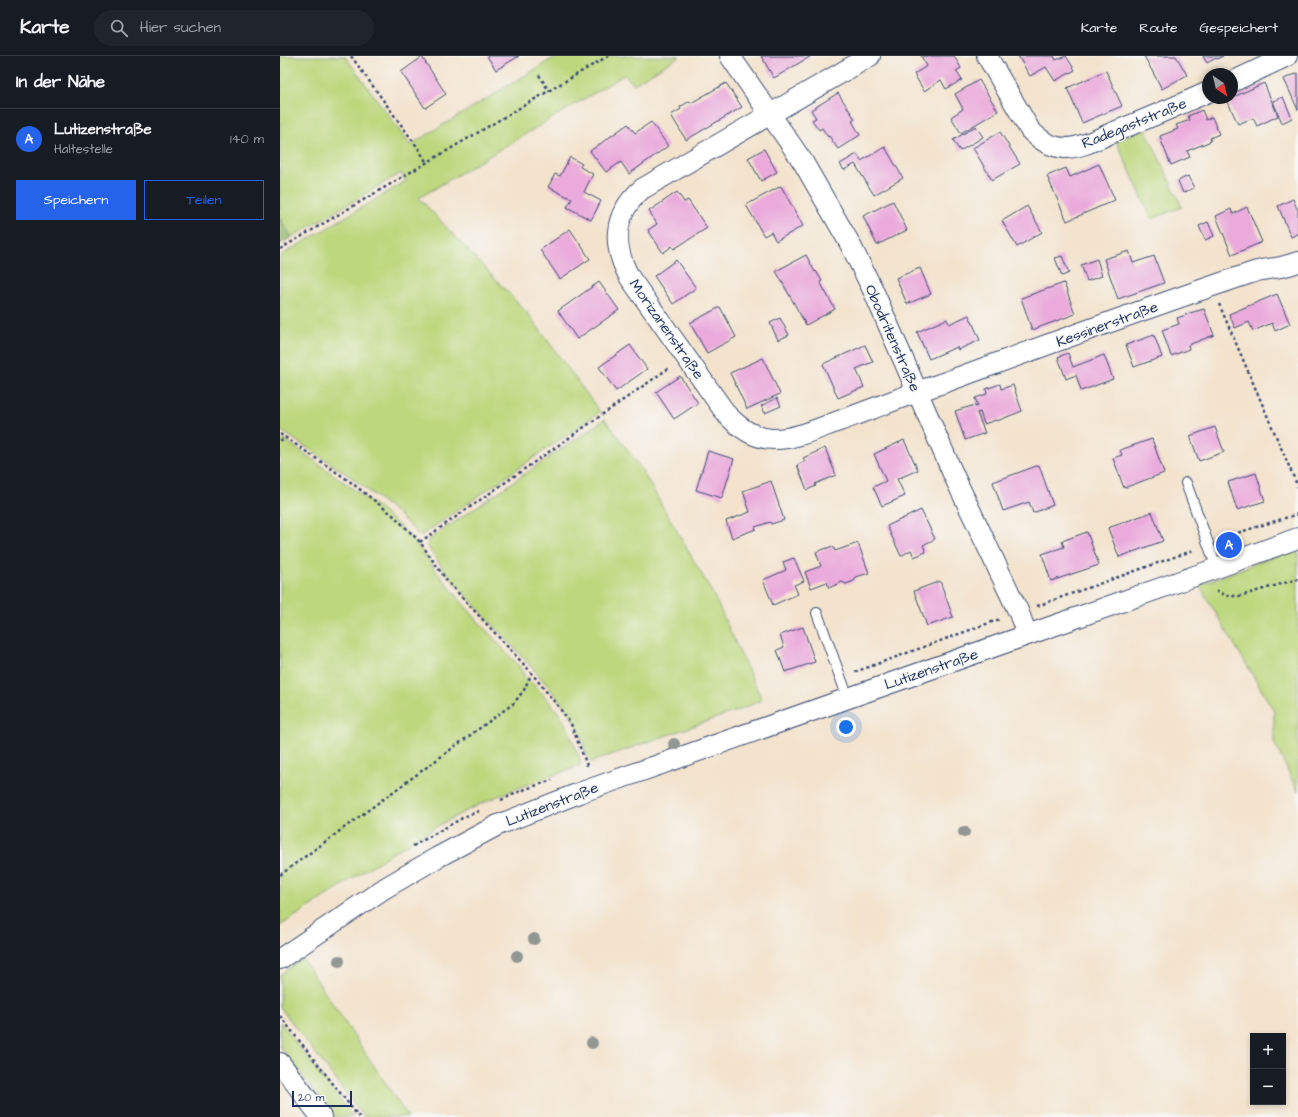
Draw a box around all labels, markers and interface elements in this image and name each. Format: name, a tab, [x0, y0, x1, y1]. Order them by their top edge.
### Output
search box	[94, 10, 374, 46]
text: Karte	[20, 14, 70, 41]
icon: search	[108, 17, 130, 39]
text: Hier suchen	[140, 17, 221, 38]
text: Karte	[1081, 18, 1117, 38]
text: Route	[1139, 18, 1177, 38]
text: Gespeichert	[1199, 18, 1278, 38]
north arrow	[1202, 68, 1238, 104]
text: In der Nähe	[16, 70, 105, 94]
street label: Radegaststraße	[1079, 93, 1190, 155]
text: Lutizenstraße	[54, 119, 152, 140]
text: A	[25, 130, 33, 148]
text: 140 m	[230, 130, 264, 148]
text: Haltestelle	[54, 140, 113, 158]
button: Speichern	[16, 180, 136, 220]
button: Teilen	[144, 180, 264, 220]
street label: Morizanenstraße	[624, 275, 709, 384]
street label: Obodritenstraße	[860, 281, 926, 395]
street label: Kessinerstraße	[1053, 296, 1161, 353]
pin: A	[1216, 530, 1242, 560]
street label: Lutizenstraße	[882, 644, 981, 695]
your location	[836, 717, 856, 737]
street label: Lutizenstraße	[503, 777, 602, 832]
map controls	[1250, 1033, 1286, 1105]
button: +	[1250, 1033, 1286, 1069]
button: −	[1250, 1069, 1286, 1105]
scale bar	[292, 1089, 352, 1108]
text: 20 m	[298, 1090, 324, 1105]

